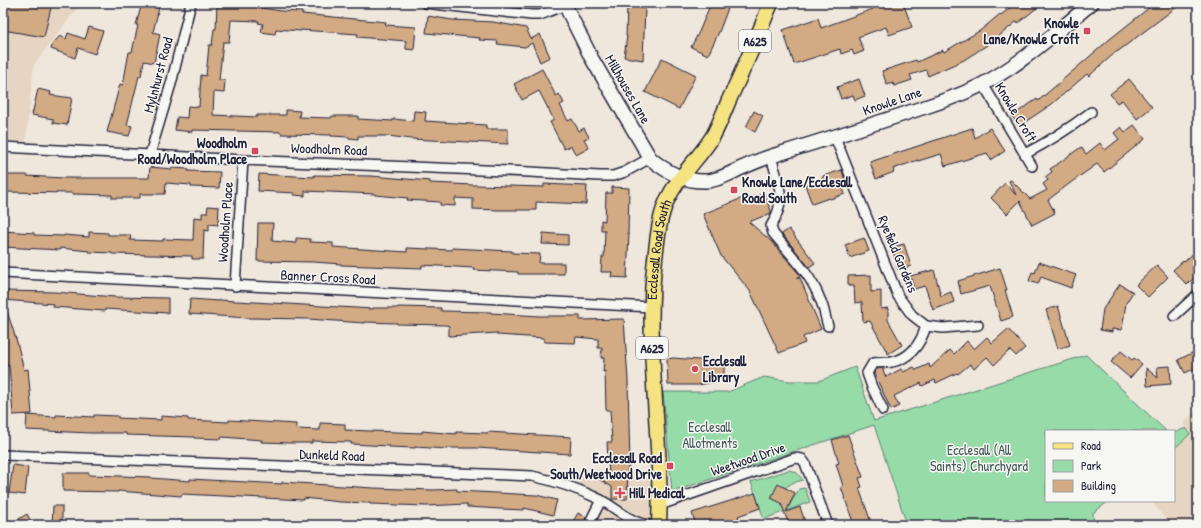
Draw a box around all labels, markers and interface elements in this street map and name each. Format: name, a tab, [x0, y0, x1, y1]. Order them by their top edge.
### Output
place label: Knowle Lane/Knowle Croft	[984, 13, 1080, 48]
marker: Knowle Lane/Knowle Croft	[1082, 26, 1092, 36]
road number: A625	[739, 30, 771, 52]
street label: Mylnhurst Road	[138, 34, 178, 115]
street label: Millhouses Lane	[601, 51, 656, 127]
street label: Knowle Croft	[991, 78, 1042, 145]
street label: Knowle Lane	[860, 81, 924, 119]
place label: Woodholm Road/Woodholm Place	[138, 133, 247, 168]
street label: Woodholm Road	[291, 138, 368, 159]
marker: Woodholm Road/Woodholm Place	[250, 146, 260, 156]
place label: Knowle Lane/Ecclesall Road South	[742, 172, 853, 207]
street label: Woodholm Place	[212, 181, 237, 263]
marker: Knowle Lane/Ecclesall Road South	[729, 185, 739, 195]
street label: Ecclesall Road South	[642, 196, 675, 300]
street label: Ryefield Gardens	[873, 212, 923, 296]
street label: Banner Cross Road	[280, 265, 377, 289]
road number: A625	[636, 337, 668, 359]
place label: Ecclesall Library	[703, 351, 747, 388]
marker: Ecclesall Library	[690, 364, 700, 374]
park label: Ecclesall Allotments	[683, 417, 737, 452]
legend	[1045, 430, 1175, 502]
street label: Weetwood Drive	[708, 437, 788, 480]
text: Road	[1081, 437, 1101, 454]
park label: Ecclesall (All Saints) Churchyard	[930, 440, 1029, 476]
street label: Dunkeld Road	[299, 444, 366, 465]
place label: Ecclesall Road South/Weetwood Drive	[550, 448, 663, 483]
text: Park	[1081, 457, 1101, 474]
marker: Ecclesall Road South/Weetwood Drive	[665, 461, 675, 471]
text: Building	[1081, 477, 1116, 494]
place label: Hill Medical	[629, 483, 685, 502]
marker: Hill Medical	[614, 487, 626, 499]

